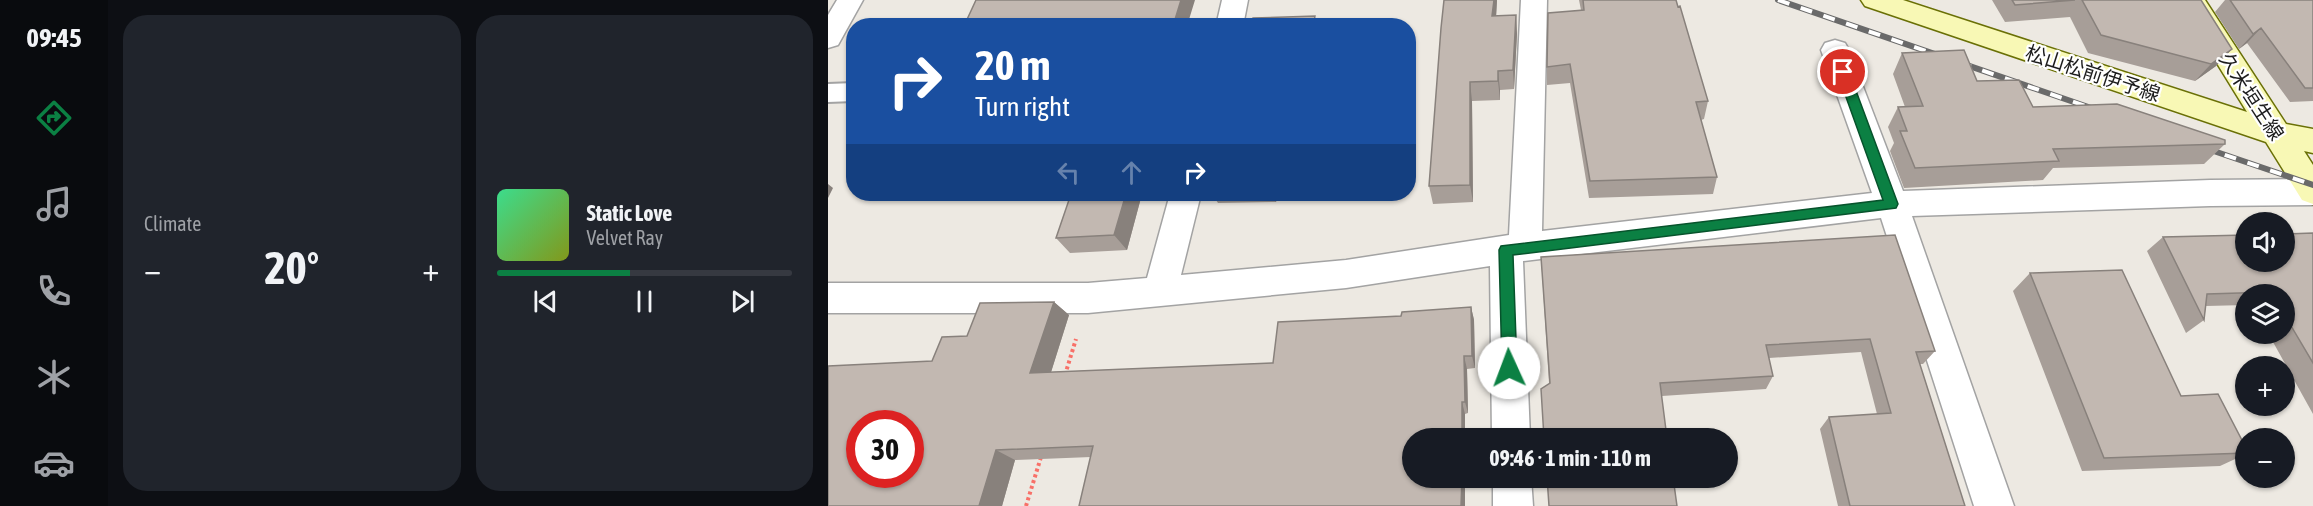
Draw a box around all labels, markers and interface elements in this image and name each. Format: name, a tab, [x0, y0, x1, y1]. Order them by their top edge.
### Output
text: 09:45	[26, 22, 82, 53]
street label: 松山松前伊予線	[2023, 40, 2163, 106]
text: 20 m	[975, 41, 1050, 89]
icon: right	[876, 42, 954, 120]
pin	[1817, 46, 1868, 97]
street label: 久米垣生線	[2215, 48, 2289, 144]
icon: arrive	[1826, 55, 1859, 88]
text: Turn right	[975, 91, 1070, 122]
icon: directions	[33, 97, 75, 139]
icon: left	[1052, 156, 1085, 189]
icon: ahead	[1115, 156, 1148, 189]
icon: right	[1178, 156, 1211, 189]
icon: music	[33, 183, 75, 225]
text: Static Love	[587, 200, 672, 226]
text: Climate	[144, 212, 201, 235]
map controls	[2235, 212, 2295, 488]
button: sound	[2235, 212, 2295, 272]
text: Velvet Ray	[587, 226, 663, 249]
text: 20°	[264, 242, 319, 294]
text: −	[144, 250, 161, 288]
text: +	[422, 250, 439, 288]
icon: phone	[33, 270, 75, 312]
button: layers	[2235, 284, 2295, 344]
icon: previous	[529, 285, 562, 318]
icon: pause	[628, 285, 661, 318]
icon: next	[726, 285, 759, 318]
position arrow	[1477, 336, 1541, 400]
icon: climate	[33, 356, 75, 398]
button: +	[2235, 356, 2295, 416]
speed limit sign: 30	[846, 410, 924, 488]
button: −	[2235, 428, 2295, 488]
icon: car	[33, 442, 75, 484]
text: 09:46 · 1 min · 110 m	[1489, 445, 1651, 471]

